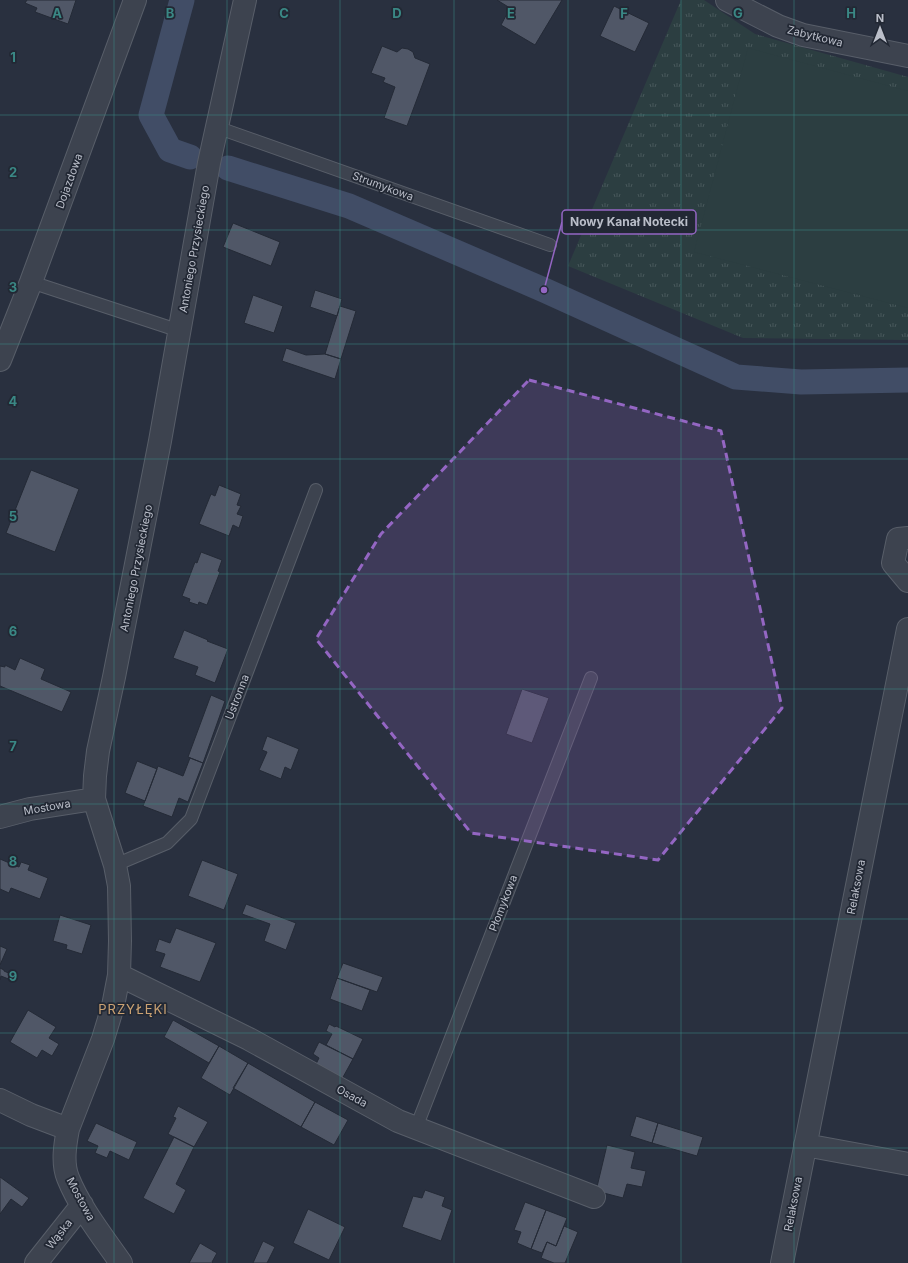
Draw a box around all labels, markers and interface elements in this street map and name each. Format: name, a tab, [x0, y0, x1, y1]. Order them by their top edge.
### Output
text: A	[52, 5, 62, 21]
text: B	[166, 5, 175, 21]
text: C	[279, 5, 289, 21]
text: D	[392, 5, 402, 21]
text: E	[507, 5, 515, 21]
text: F	[620, 5, 628, 21]
text: G	[733, 5, 743, 21]
text: H	[846, 5, 856, 21]
north arrow	[860, 8, 900, 48]
text: N	[876, 11, 884, 25]
street label: Zabytkowa	[786, 22, 844, 50]
text: 1	[10, 49, 16, 65]
street label: Dojazdowa	[53, 152, 85, 210]
text: 2	[9, 164, 17, 180]
street label: Strumykowa	[350, 168, 416, 204]
street label: Antoniego Przysieckiego	[176, 184, 212, 314]
callout: Nowy Kanał Notecki	[562, 210, 696, 234]
text: Nowy Kanał Notecki	[570, 214, 688, 229]
text: 3	[9, 279, 17, 295]
text: 4	[9, 393, 18, 409]
street label: Antoniego Przysieckiego	[117, 503, 155, 633]
text: 5	[9, 508, 17, 524]
text: 6	[9, 623, 17, 639]
street label: Ustronna	[222, 672, 252, 722]
text: 7	[9, 738, 17, 754]
street label: Mostowa	[22, 796, 72, 818]
text: 8	[9, 853, 17, 869]
street label: Relaksowa	[844, 858, 868, 916]
street label: Płomykowa	[486, 873, 520, 933]
text: 9	[9, 968, 17, 984]
district label: PRZYŁĘKI	[98, 1001, 168, 1017]
street label: Osada	[334, 1082, 370, 1110]
street label: Mostowa	[64, 1175, 98, 1223]
street label: Relaksowa	[781, 1175, 805, 1233]
street label: Wąska	[43, 1216, 75, 1252]

